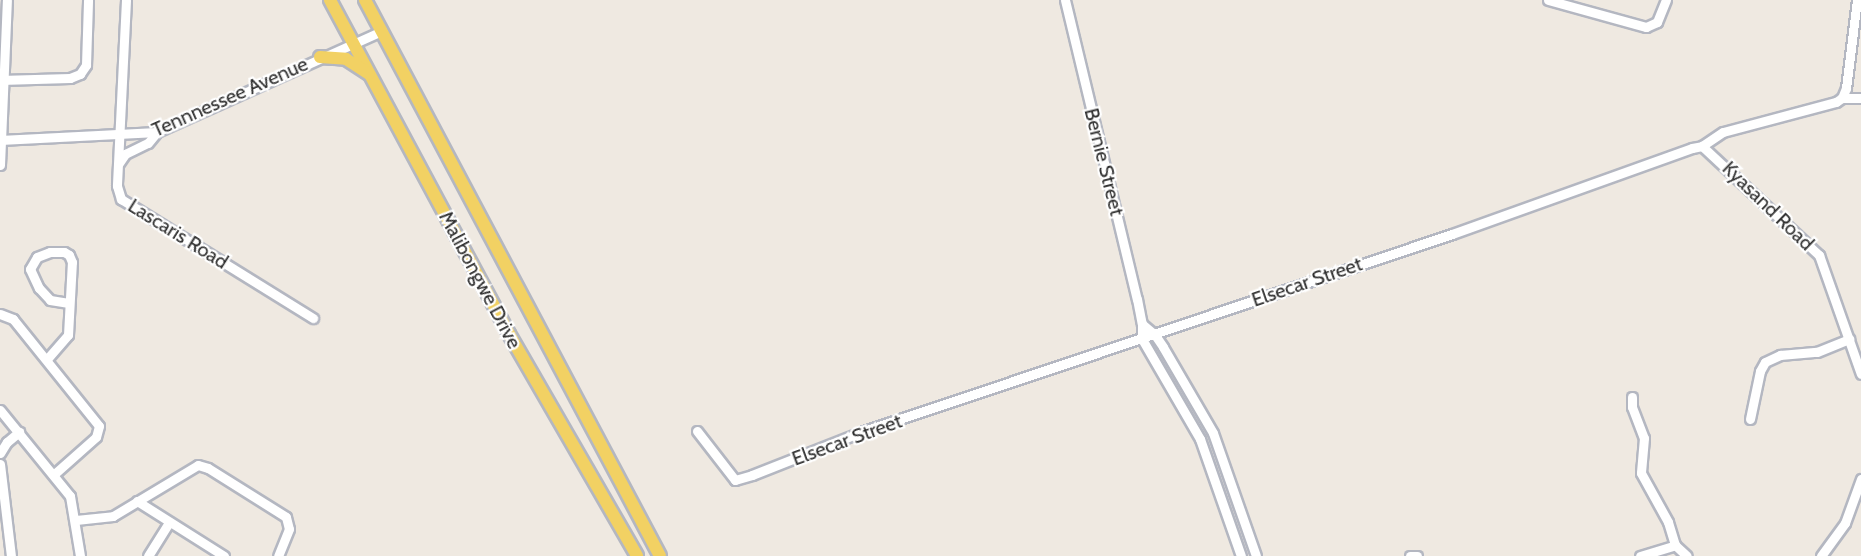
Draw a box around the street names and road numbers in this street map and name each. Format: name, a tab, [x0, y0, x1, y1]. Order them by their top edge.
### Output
street label: Tennnessee Avenue	[148, 52, 312, 142]
street label: Bernie Street	[1079, 106, 1129, 218]
street label: Kyasand Road	[1717, 156, 1819, 256]
street label: Lascaris Road	[124, 194, 232, 274]
street label: Malibongwe Drive	[434, 207, 526, 353]
street label: Elsecar Street	[1249, 252, 1365, 312]
street label: Elsecar Street	[789, 409, 905, 471]

